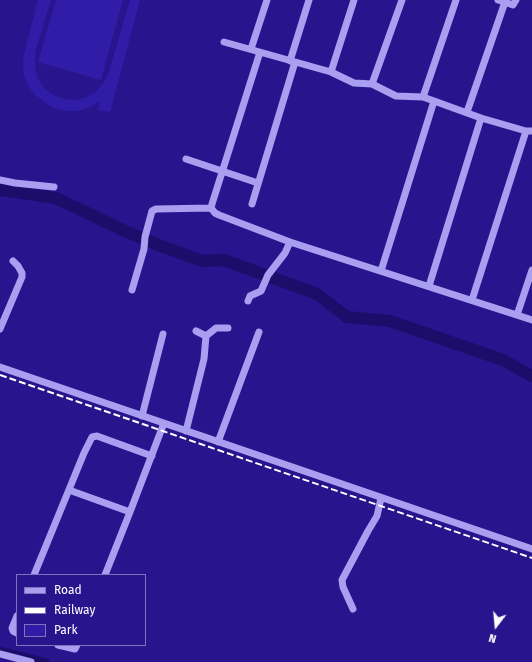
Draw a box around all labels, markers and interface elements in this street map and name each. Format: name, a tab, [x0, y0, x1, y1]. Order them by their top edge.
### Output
legend	[16, 574, 146, 646]
text: Road	[54, 583, 82, 597]
text: Railway	[54, 603, 95, 617]
north arrow	[476, 606, 516, 646]
text: Park	[54, 623, 78, 637]
text: N	[487, 631, 498, 645]

